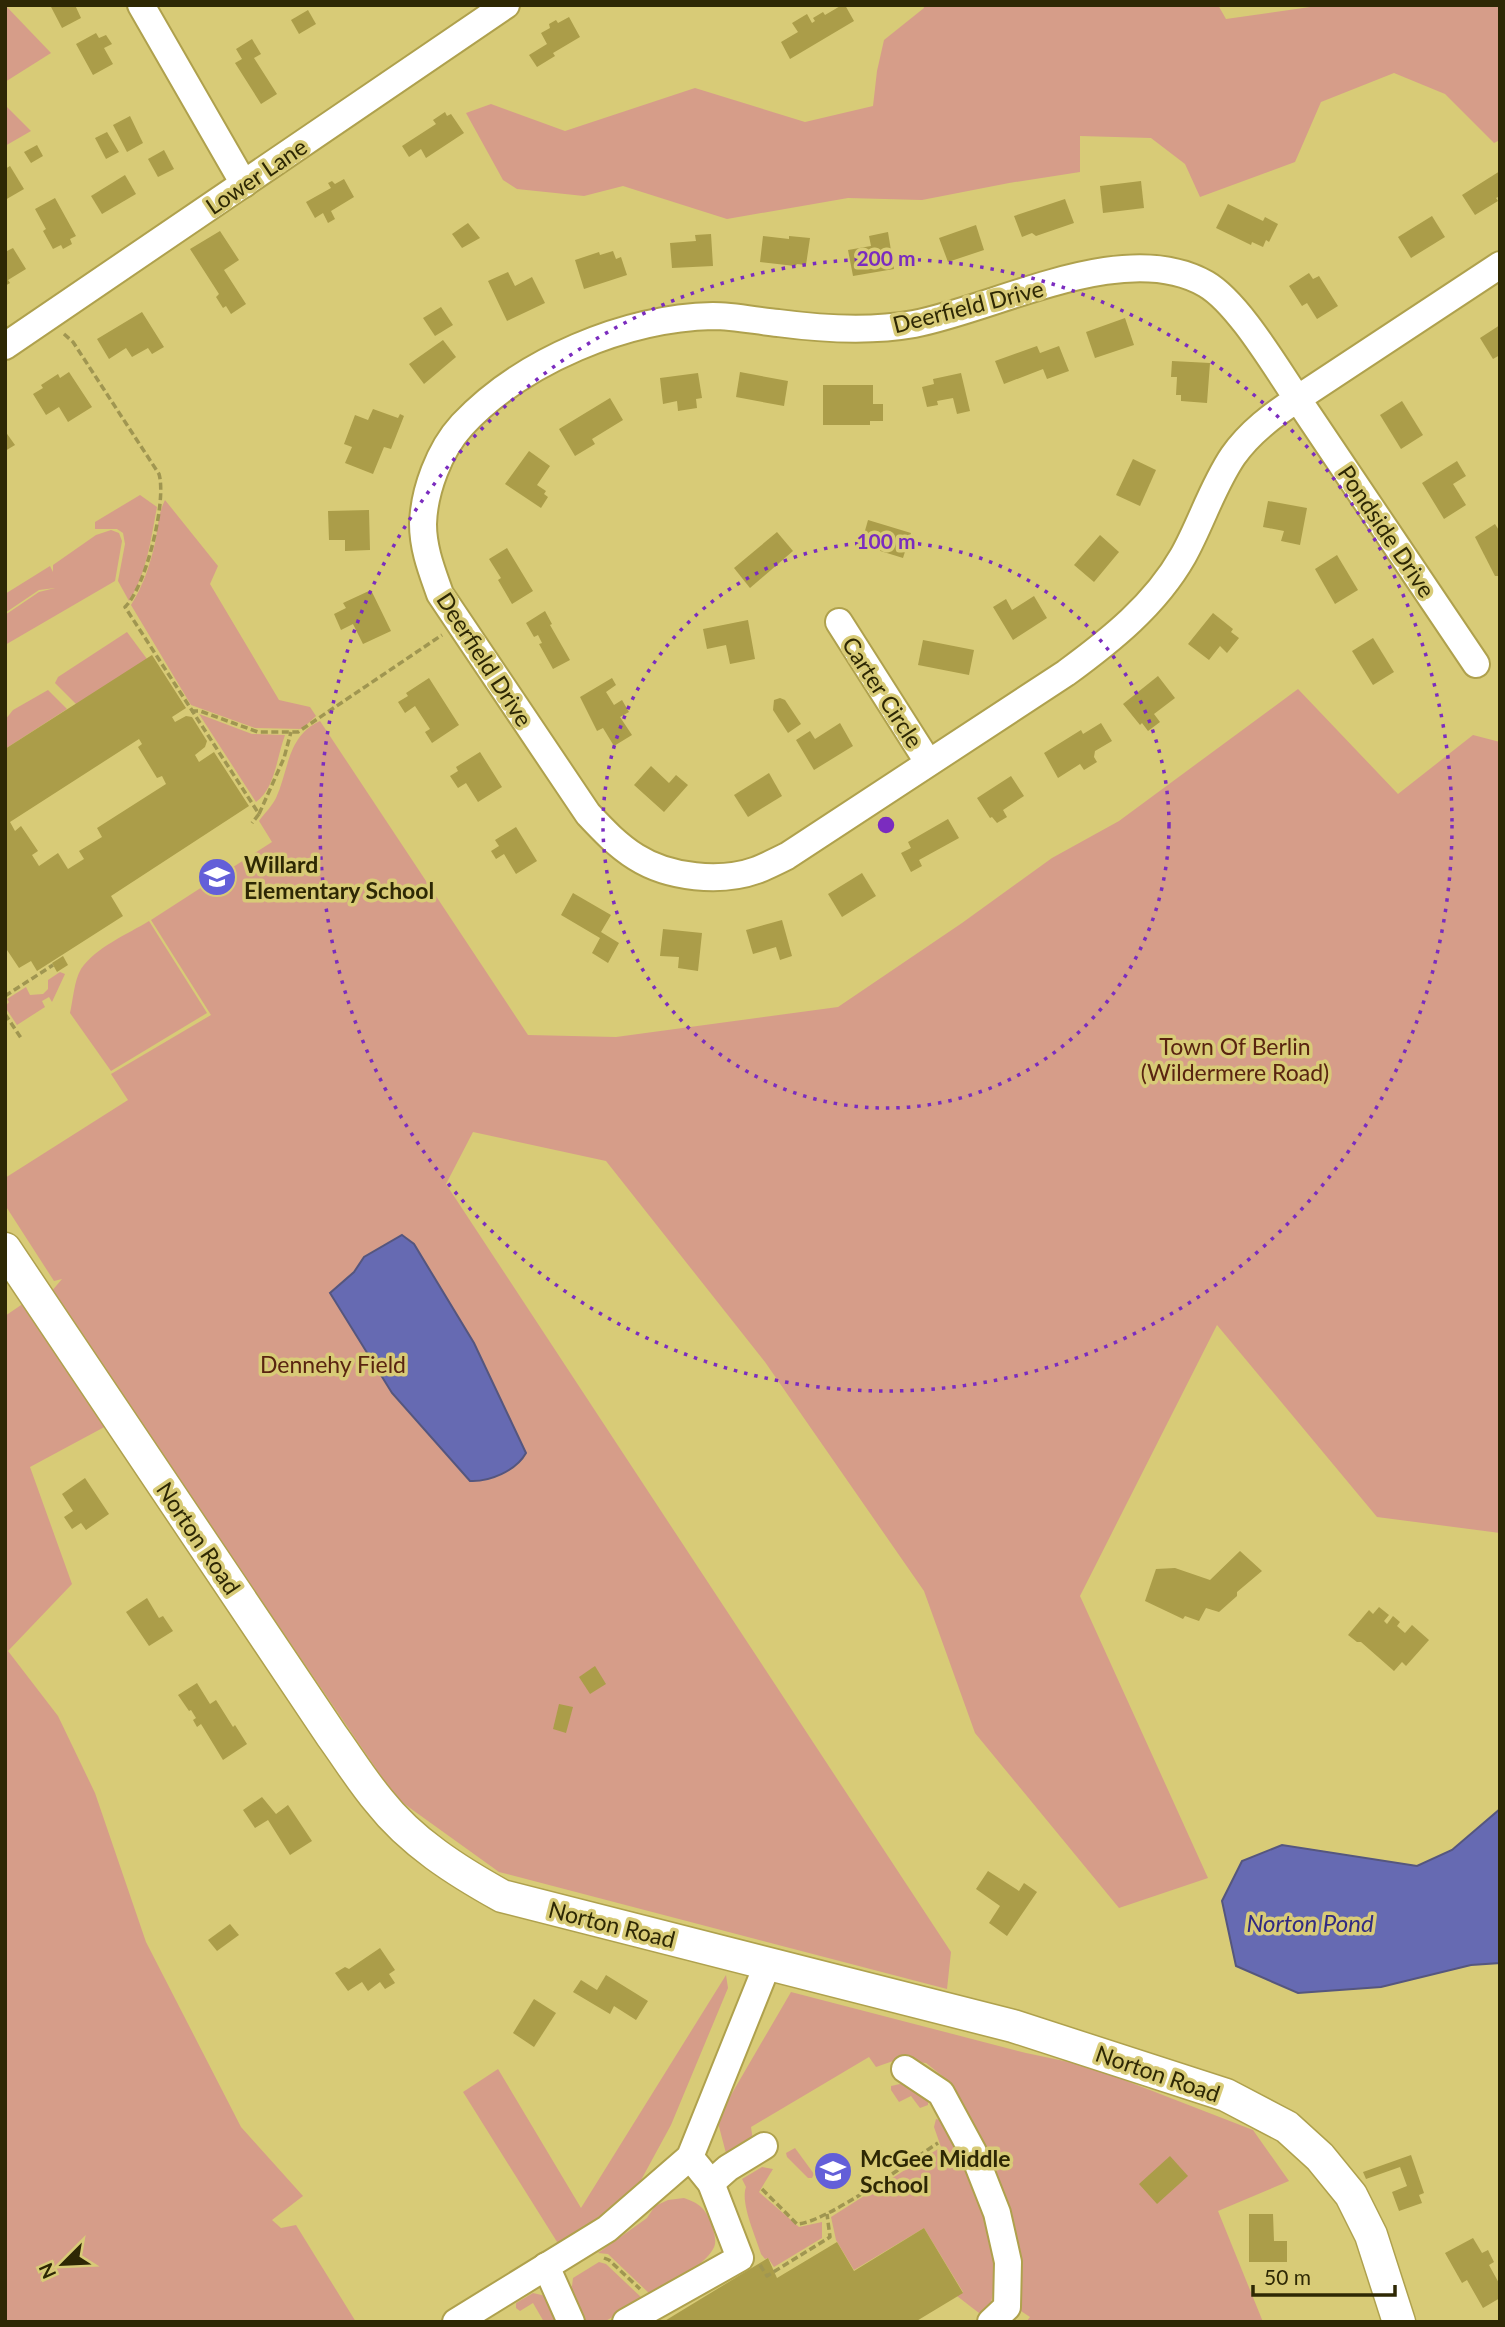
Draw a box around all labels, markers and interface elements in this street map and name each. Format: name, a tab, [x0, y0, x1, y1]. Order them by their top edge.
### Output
street label: Lower Lane	[200, 132, 312, 220]
text: 200 m	[856, 245, 916, 270]
street label: Deerfield Drive	[890, 274, 1046, 338]
street label: Pondside Drive	[1333, 460, 1441, 602]
text: 100 m	[856, 528, 916, 553]
street label: Deerfield Drive	[431, 587, 539, 731]
street label: Carter Circle	[837, 631, 929, 753]
centre of rings	[874, 813, 898, 837]
place label: Willard Elementary School	[244, 850, 434, 904]
school or university icon: Willard Elementary School	[196, 856, 238, 898]
park label: Town Of Berlin (Wildermere Road)	[1141, 1032, 1329, 1086]
park label: Dennehy Field	[260, 1350, 406, 1378]
street label: Norton Road	[151, 1476, 247, 1600]
street label: Norton Road	[546, 1895, 678, 1953]
water label: Norton Pond	[1246, 1908, 1374, 1937]
street label: Norton Road	[1092, 2039, 1224, 2107]
place label: McGee Middle School	[860, 2144, 1011, 2198]
school or university icon: McGee Middle School	[812, 2150, 854, 2192]
north arrow	[28, 2229, 98, 2299]
scale bar	[1253, 2254, 1395, 2298]
text: N	[34, 2260, 60, 2282]
text: 50 m	[1264, 2264, 1311, 2289]

